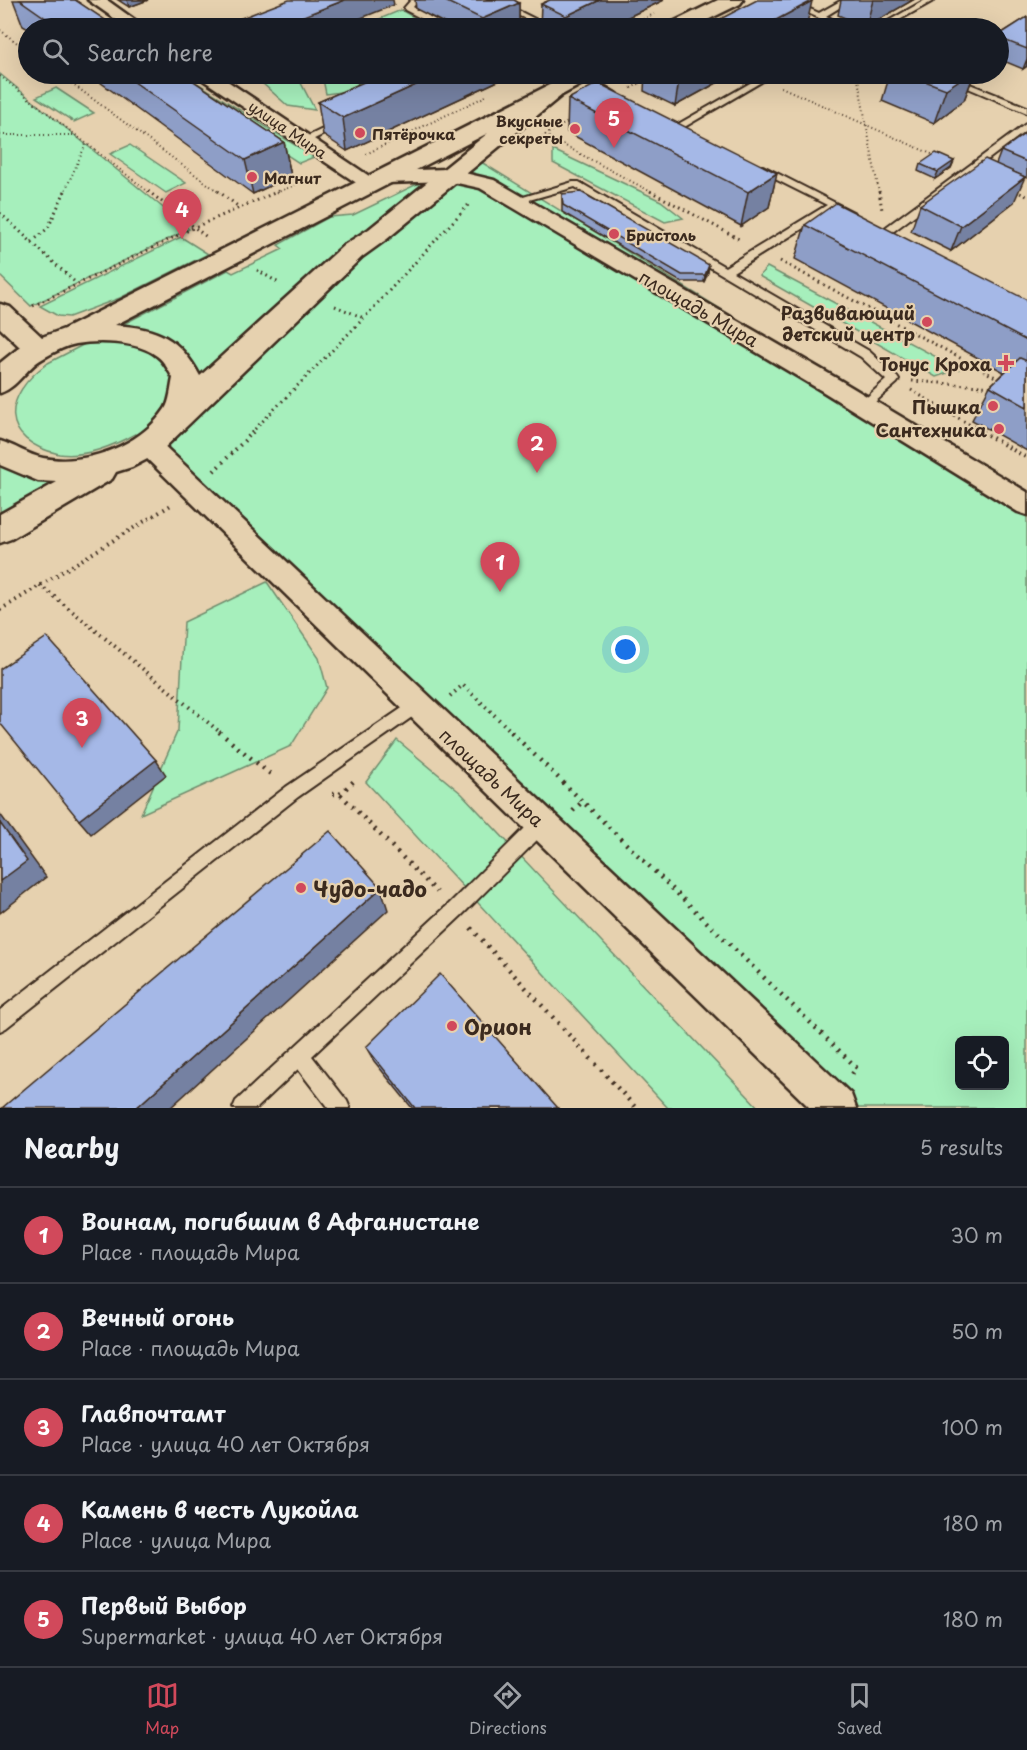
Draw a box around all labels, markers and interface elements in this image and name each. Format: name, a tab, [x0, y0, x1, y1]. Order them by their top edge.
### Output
search box	[18, 18, 1009, 84]
icon: search	[39, 35, 72, 68]
text: Search here	[87, 35, 213, 68]
street label: улица Мира	[244, 94, 332, 164]
pin: 5	[594, 98, 634, 148]
place label: Вкусные секреты	[496, 109, 564, 149]
place label: Пятёрочка	[372, 122, 456, 145]
marker: Вкусные секреты	[568, 122, 582, 136]
marker: Пятёрочка	[353, 126, 367, 140]
place label: Магнит	[264, 166, 322, 189]
marker: Магнит	[245, 170, 259, 184]
pin: 4	[162, 190, 201, 239]
place label: Бристоль	[626, 223, 696, 246]
marker: Бристоль	[607, 227, 621, 241]
street label: площадь Мира	[634, 263, 764, 354]
place label: Развивающий детский центр	[781, 299, 915, 347]
marker: Развивающий детский центр	[920, 315, 934, 329]
place label: Тонус Кроха	[879, 350, 993, 377]
marker: Тонус Кроха	[997, 354, 1015, 372]
place label: Пышка	[912, 393, 981, 420]
marker: Пышка	[986, 399, 1000, 413]
place label: Сантехника	[875, 416, 987, 443]
marker: Сантехника	[992, 422, 1006, 436]
pin: 2	[518, 424, 556, 473]
pin: 1	[480, 542, 520, 592]
your location	[611, 635, 640, 664]
pin: 3	[62, 698, 101, 748]
street label: площадь Мира	[434, 721, 551, 833]
place label: Чудо-чадо	[313, 872, 427, 904]
marker: Чудо-чадо	[294, 881, 308, 895]
place label: Орион	[464, 1010, 532, 1042]
marker: Орион	[445, 1019, 459, 1033]
map controls	[955, 1036, 1009, 1090]
button: locate	[955, 1036, 1009, 1090]
text: Nearby	[24, 1128, 119, 1167]
text: 5 results	[920, 1132, 1003, 1162]
text: Воинам, погибшим в Афганистане	[81, 1204, 480, 1237]
text: 1	[39, 1220, 48, 1250]
text: 30 m	[950, 1220, 1003, 1250]
text: Place · площадь Мира	[81, 1237, 300, 1267]
text: Вечный огонь	[81, 1300, 234, 1333]
text: 2	[36, 1316, 51, 1346]
text: 50 m	[951, 1316, 1003, 1346]
text: Place · площадь Мира	[81, 1333, 300, 1363]
text: Главпочтамт	[81, 1396, 226, 1429]
text: 3	[37, 1412, 50, 1442]
text: 100 m	[942, 1412, 1003, 1442]
text: Place · улица 40 лет Октября	[81, 1429, 370, 1459]
text: Камень в честь Лукойла	[81, 1492, 359, 1525]
text: 4	[37, 1508, 50, 1538]
text: 180 m	[943, 1508, 1003, 1538]
text: Place · улица Мира	[81, 1525, 271, 1555]
text: Первый Выбор	[81, 1588, 247, 1621]
text: 5	[37, 1604, 50, 1634]
text: 180 m	[943, 1604, 1003, 1634]
text: Supermarket · улица 40 лет Октября	[81, 1621, 443, 1651]
tab: Map	[145, 1679, 179, 1739]
tab: Directions	[469, 1679, 547, 1739]
tab: Saved	[837, 1679, 882, 1739]

